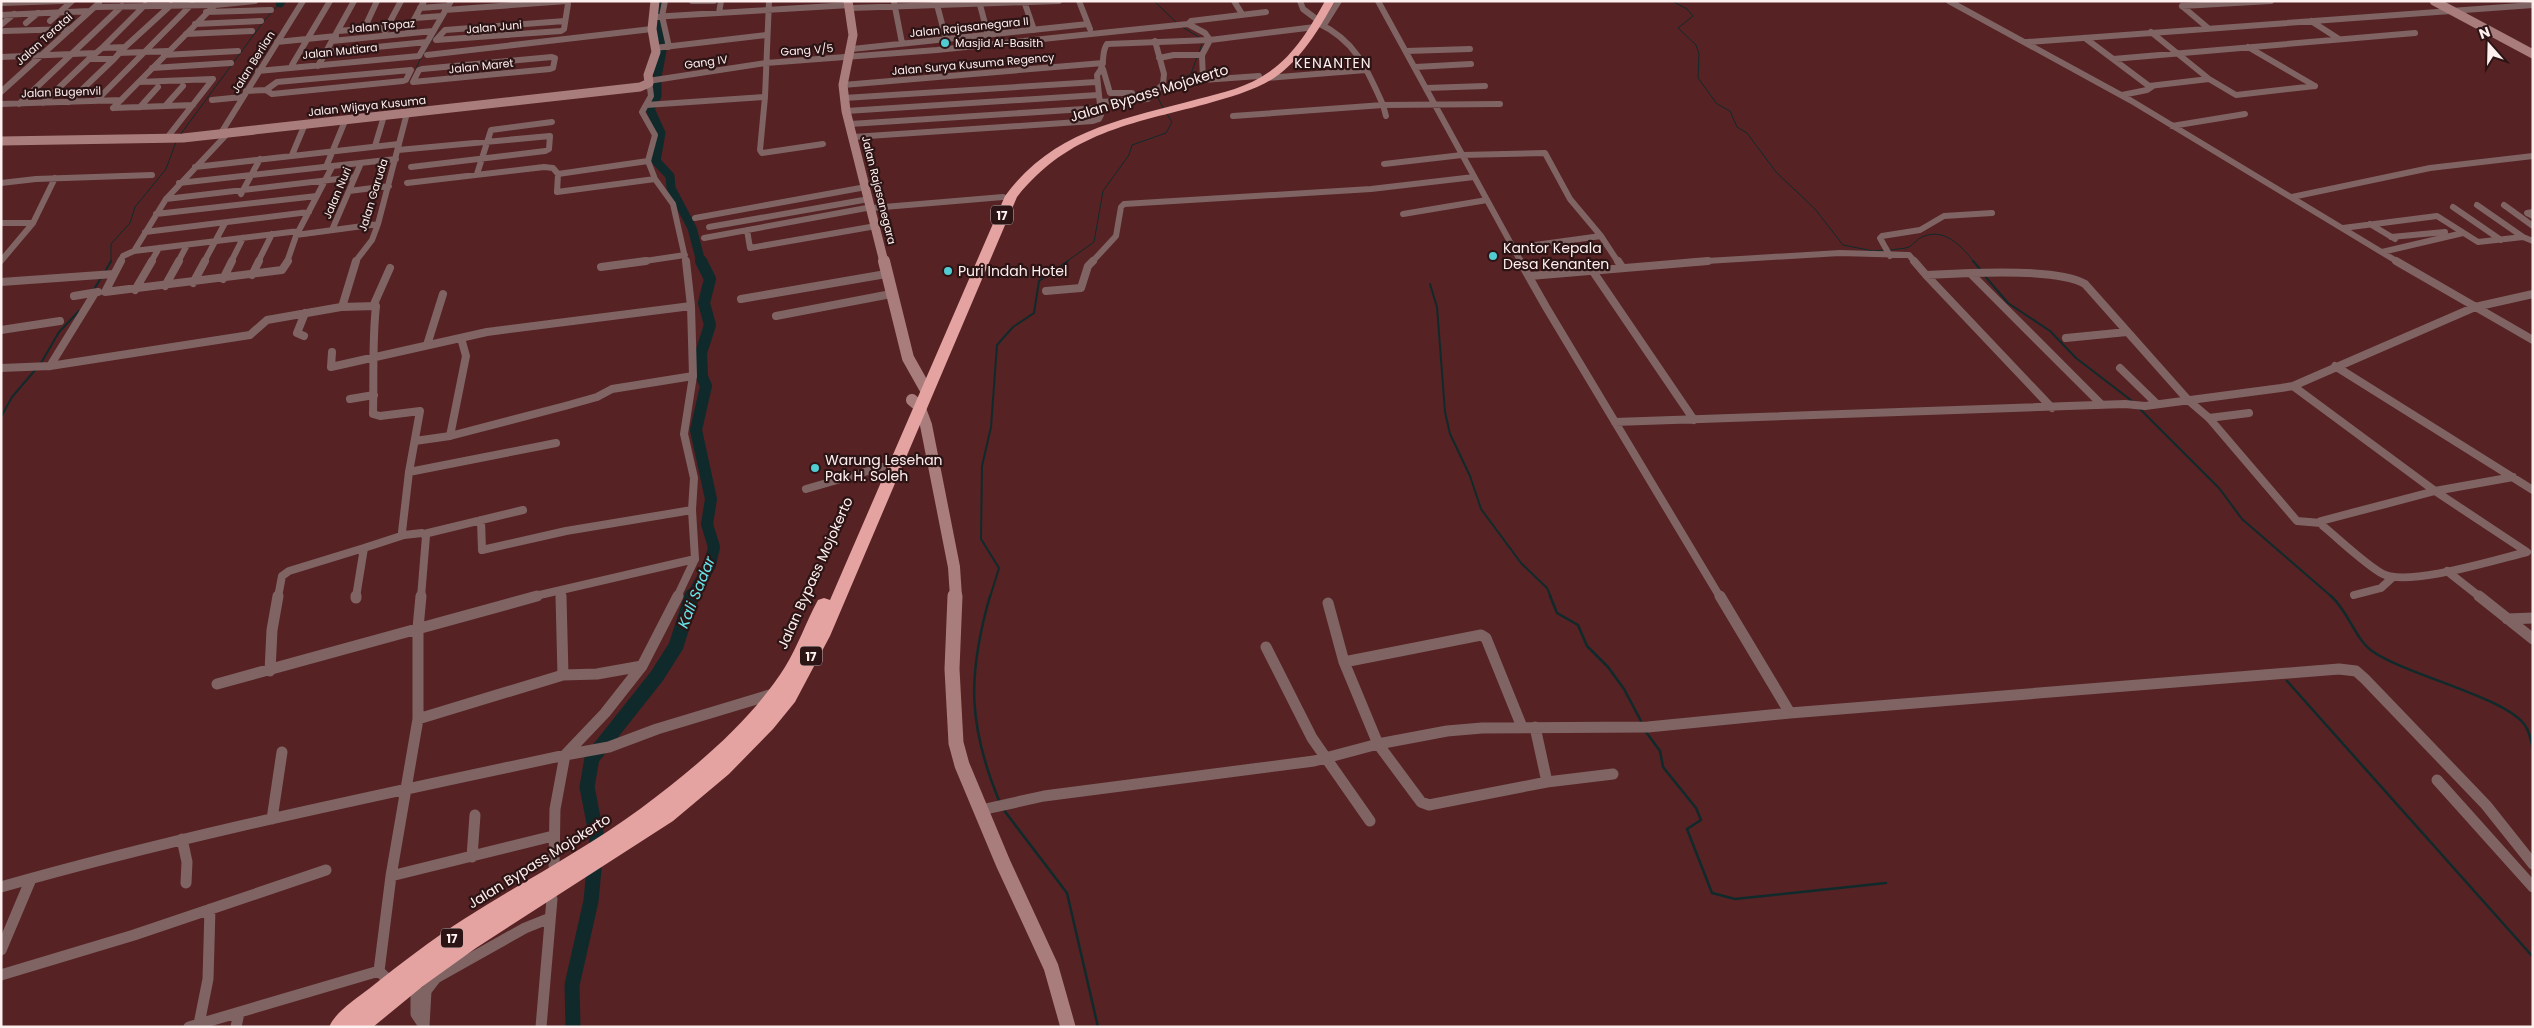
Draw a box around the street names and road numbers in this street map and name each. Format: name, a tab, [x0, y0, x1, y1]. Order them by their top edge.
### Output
street label: Jalan Teratai	[12, 9, 76, 69]
street label: Jalan Rajasanegara II	[909, 13, 1029, 41]
street label: Jalan Topaz	[348, 15, 416, 37]
street label: Jalan Juni	[465, 17, 523, 37]
street label: Jalan Berlian	[227, 28, 279, 96]
street label: Jalan Mutiara	[302, 39, 378, 63]
street label: Gang V/5	[780, 40, 834, 60]
street label: Jalan Surya Kusuma Regency	[891, 49, 1056, 79]
street label: Gang IV	[683, 51, 729, 73]
street label: Jalan Maret	[448, 55, 514, 77]
street label: Jalan Bypass Mojokerto	[1067, 59, 1231, 127]
street label: Jalan Bugenvil	[21, 83, 101, 101]
street label: Jalan Wijaya Kusuma	[307, 92, 427, 120]
street label: Jalan Rajasanegara	[858, 134, 900, 246]
street label: Jalan Garuda	[354, 157, 392, 233]
street label: Jalan Nuri	[319, 164, 355, 221]
road number: 17	[991, 206, 1013, 224]
street label: Jalan Bypass Mojokerto	[772, 494, 858, 652]
road number: 17	[800, 646, 822, 666]
street label: Jalan Bypass Mojokerto	[464, 809, 614, 913]
road number: 17	[441, 928, 463, 948]

